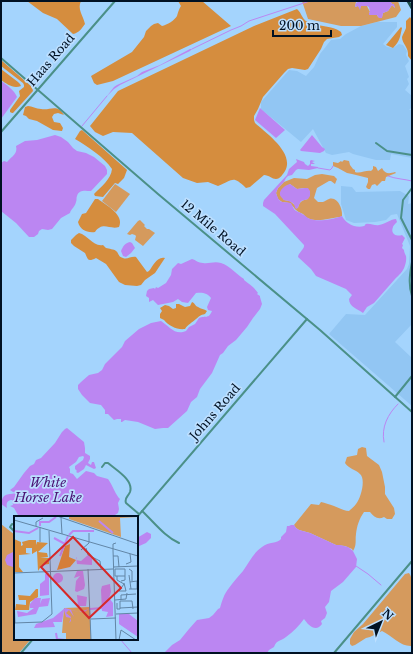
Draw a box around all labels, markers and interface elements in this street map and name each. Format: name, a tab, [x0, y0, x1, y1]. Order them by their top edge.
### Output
scale bar	[273, 12, 331, 38]
text: 200 m	[279, 18, 320, 33]
street label: Haas Road	[24, 30, 78, 89]
street label: 12 Mile Road	[178, 196, 249, 259]
street label: Johns Road	[185, 380, 243, 444]
water label: White Horse Lake	[13, 474, 82, 506]
inset map	[14, 516, 138, 640]
north arrow	[361, 602, 401, 642]
text: N	[379, 606, 397, 624]

